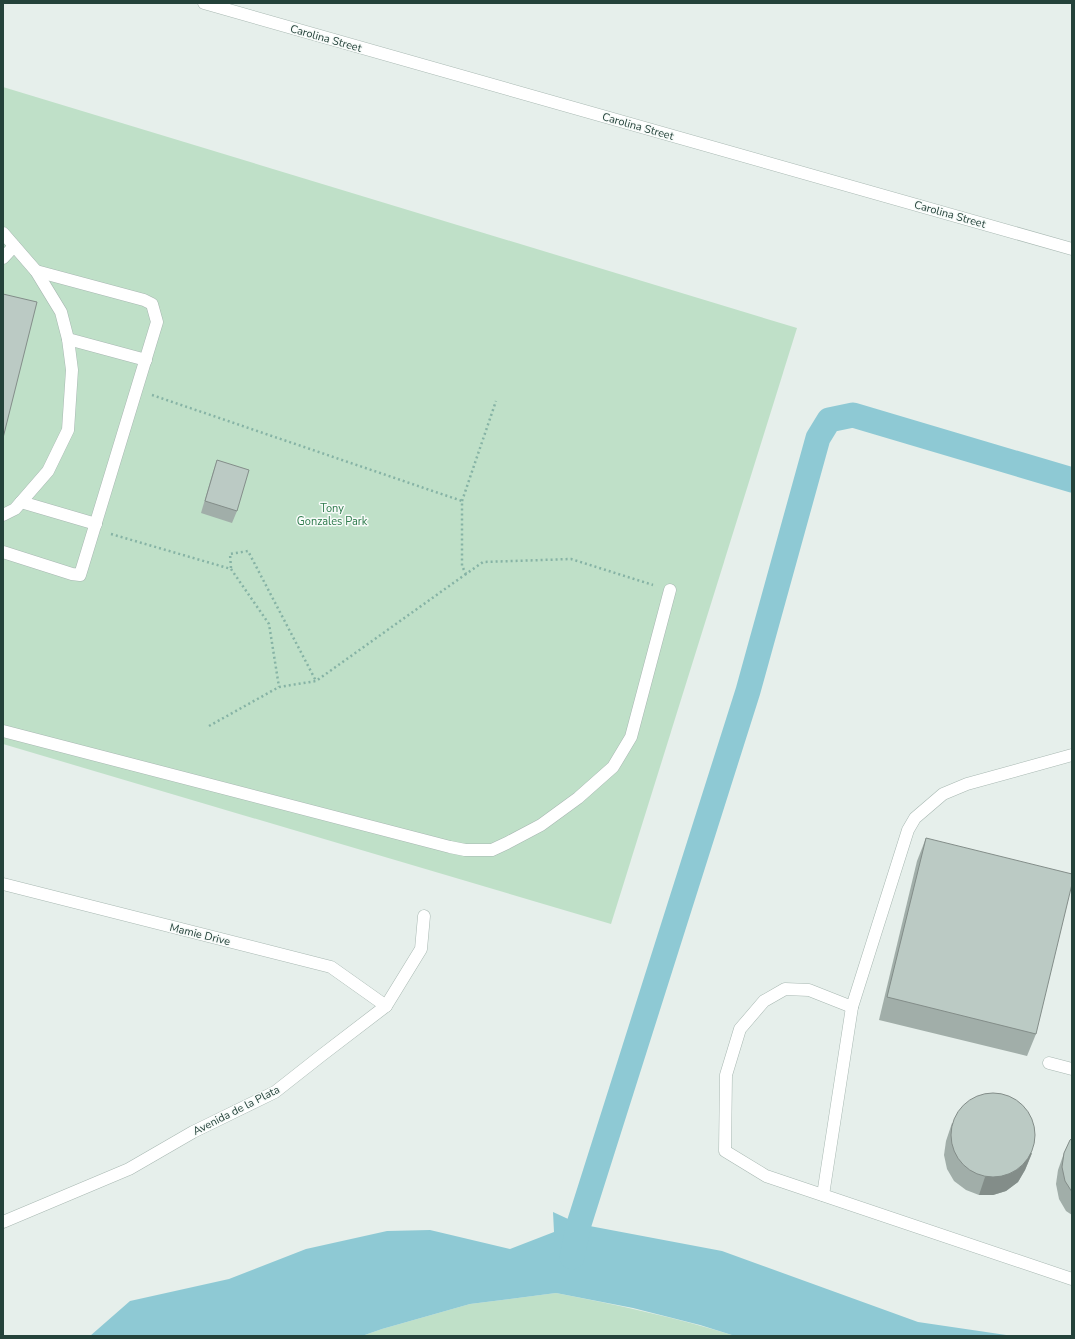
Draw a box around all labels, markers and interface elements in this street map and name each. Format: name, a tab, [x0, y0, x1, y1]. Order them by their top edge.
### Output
street label: Carolina Street	[288, 21, 364, 56]
street label: Carolina Street	[600, 109, 676, 144]
street label: Carolina Street	[912, 197, 988, 232]
park label: Tony Gonzales Park	[297, 501, 368, 529]
street label: Mamie Drive	[168, 920, 232, 949]
street label: Avenida de la Plata	[190, 1082, 282, 1139]

